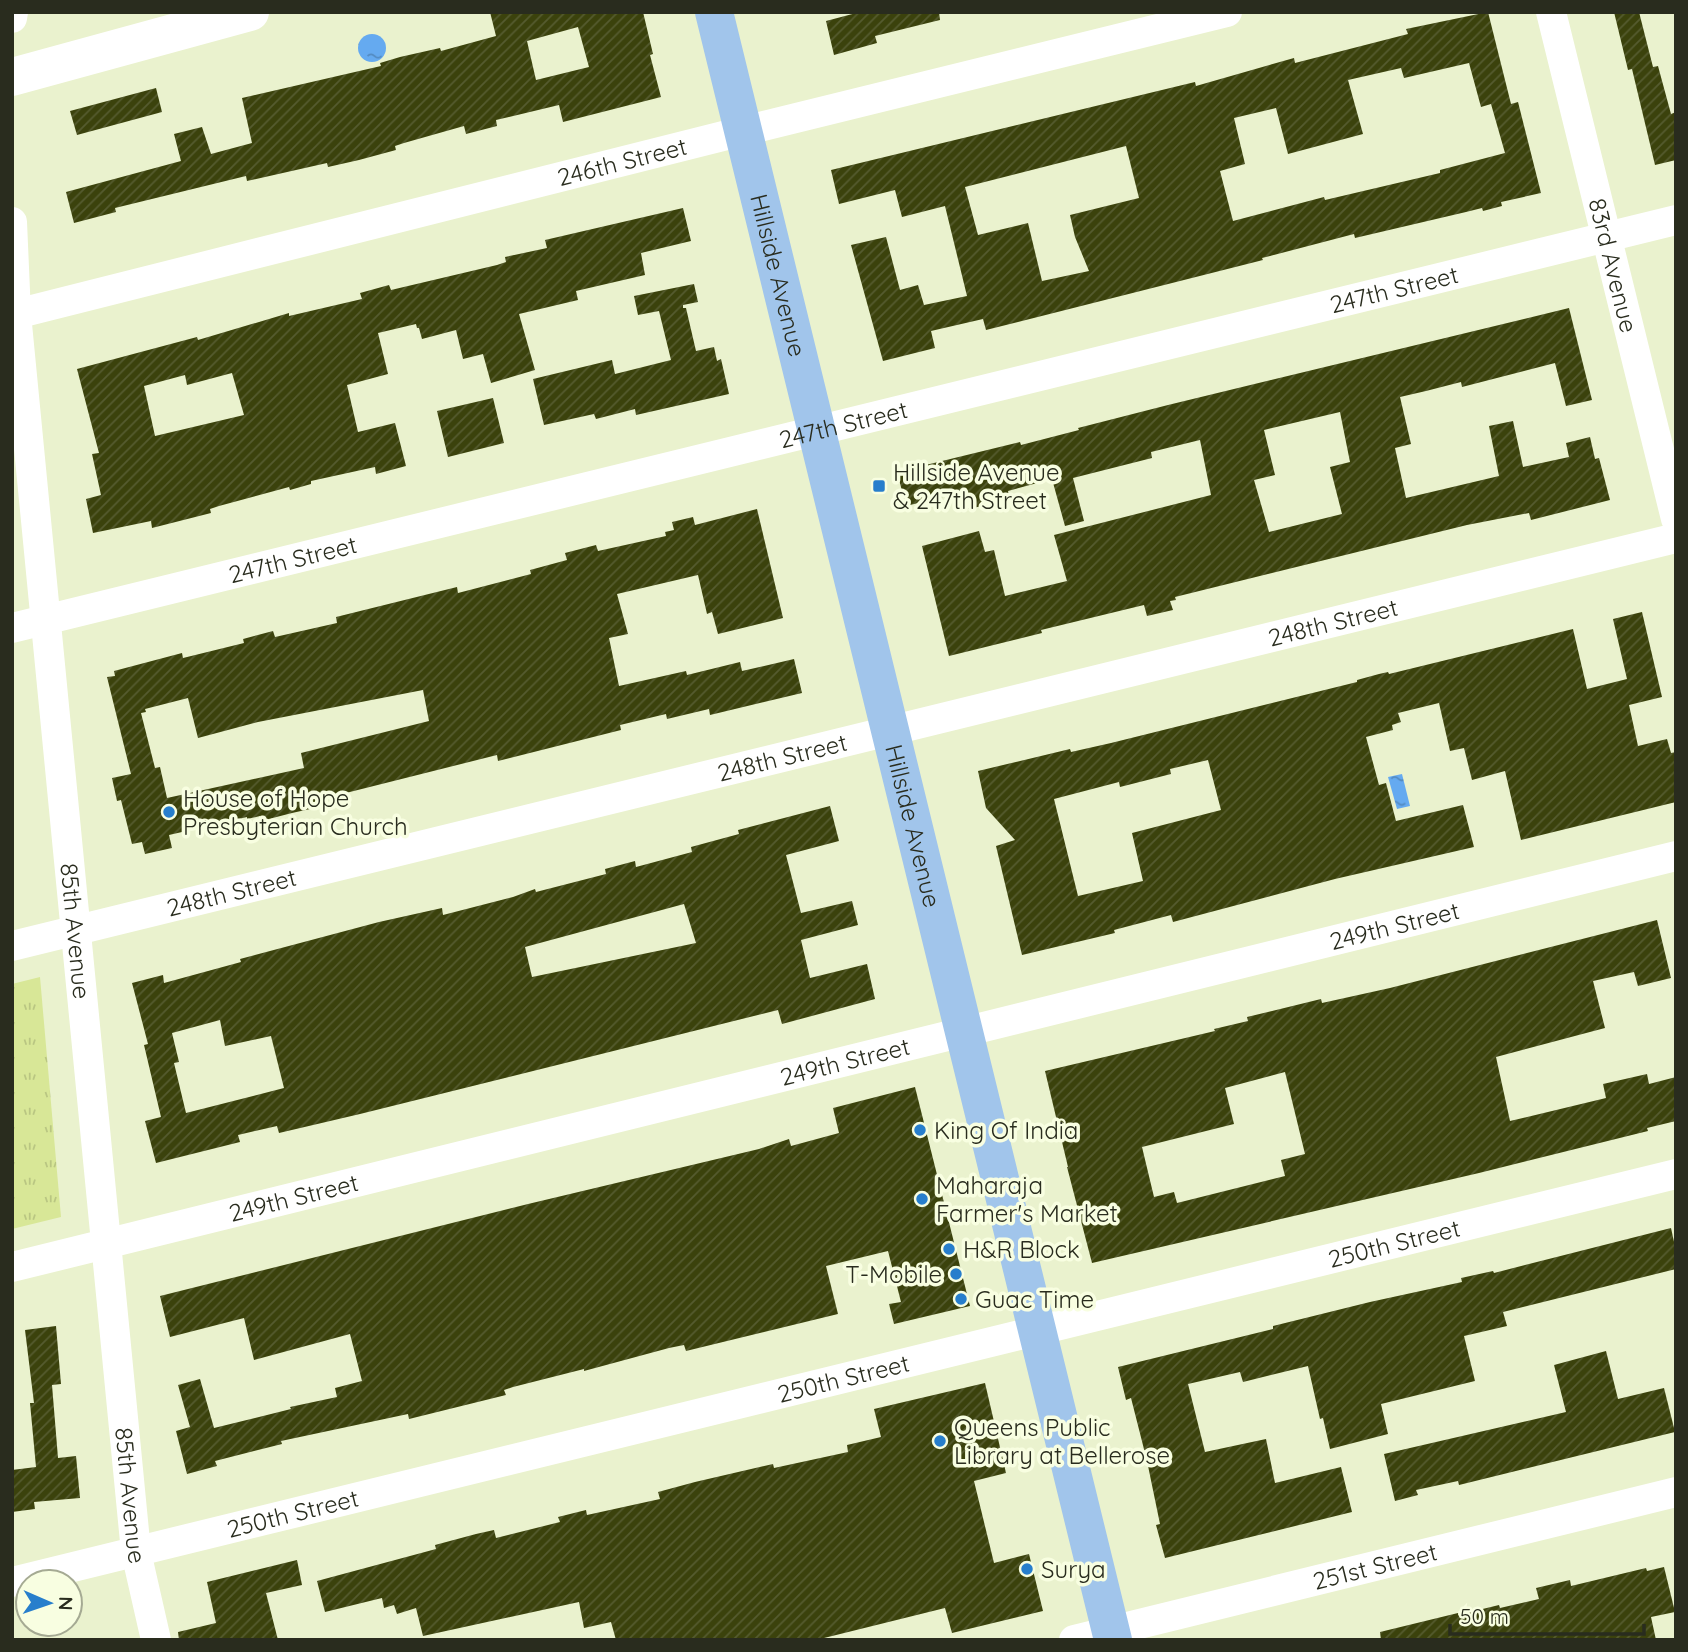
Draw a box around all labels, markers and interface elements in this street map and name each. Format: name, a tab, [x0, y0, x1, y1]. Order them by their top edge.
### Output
street label: 246th Street	[554, 131, 690, 192]
street label: Hillside Avenue	[744, 191, 813, 360]
street label: 83rd Avenue	[1582, 195, 1644, 336]
street label: 247th Street	[1327, 259, 1461, 319]
street label: 247th Street	[776, 394, 911, 454]
place label: Hillside Avenue & 247th Street	[893, 457, 1060, 515]
marker: Hillside Avenue & 247th Street	[871, 478, 887, 494]
street label: 247th Street	[225, 529, 360, 589]
street label: 248th Street	[1265, 592, 1401, 652]
street label: 248th Street	[714, 727, 850, 788]
street label: Hillside Avenue	[879, 741, 948, 910]
place label: House of Hope Presbyterian Church	[183, 783, 408, 841]
marker: House of Hope Presbyterian Church	[161, 804, 177, 820]
street label: 85th Avenue	[54, 862, 97, 1000]
street label: 248th Street	[164, 862, 299, 923]
street label: 249th Street	[1327, 895, 1462, 956]
street label: 249th Street	[777, 1031, 913, 1092]
place label: King Of India	[934, 1115, 1078, 1145]
marker: King Of India	[912, 1122, 928, 1138]
street label: 249th Street	[226, 1167, 361, 1228]
place label: Maharaja Farmer's Market	[936, 1170, 1118, 1228]
marker: Maharaja Farmer's Market	[914, 1191, 930, 1207]
street label: 250th Street	[1325, 1213, 1463, 1274]
place label: H&R Block	[963, 1234, 1080, 1264]
marker: H&R Block	[941, 1241, 957, 1257]
place label: T-Mobile	[845, 1259, 942, 1289]
marker: T-Mobile	[948, 1266, 964, 1282]
place label: Guac Time	[975, 1284, 1094, 1314]
marker: Guac Time	[953, 1291, 969, 1307]
street label: 250th Street	[774, 1348, 912, 1409]
place label: Queens Public Library at Bellerose	[954, 1412, 1170, 1470]
street label: 85th Avenue	[109, 1426, 153, 1566]
marker: Queens Public Library at Bellerose	[932, 1433, 948, 1449]
street label: 250th Street	[224, 1483, 362, 1544]
street label: 251st Street	[1310, 1536, 1440, 1596]
place label: Surya	[1041, 1554, 1106, 1584]
marker: Surya	[1019, 1561, 1035, 1577]
north arrow	[14, 1568, 84, 1638]
scale bar	[1450, 1592, 1644, 1636]
text: N	[54, 1596, 78, 1611]
text: 50 m	[1460, 1603, 1509, 1629]

